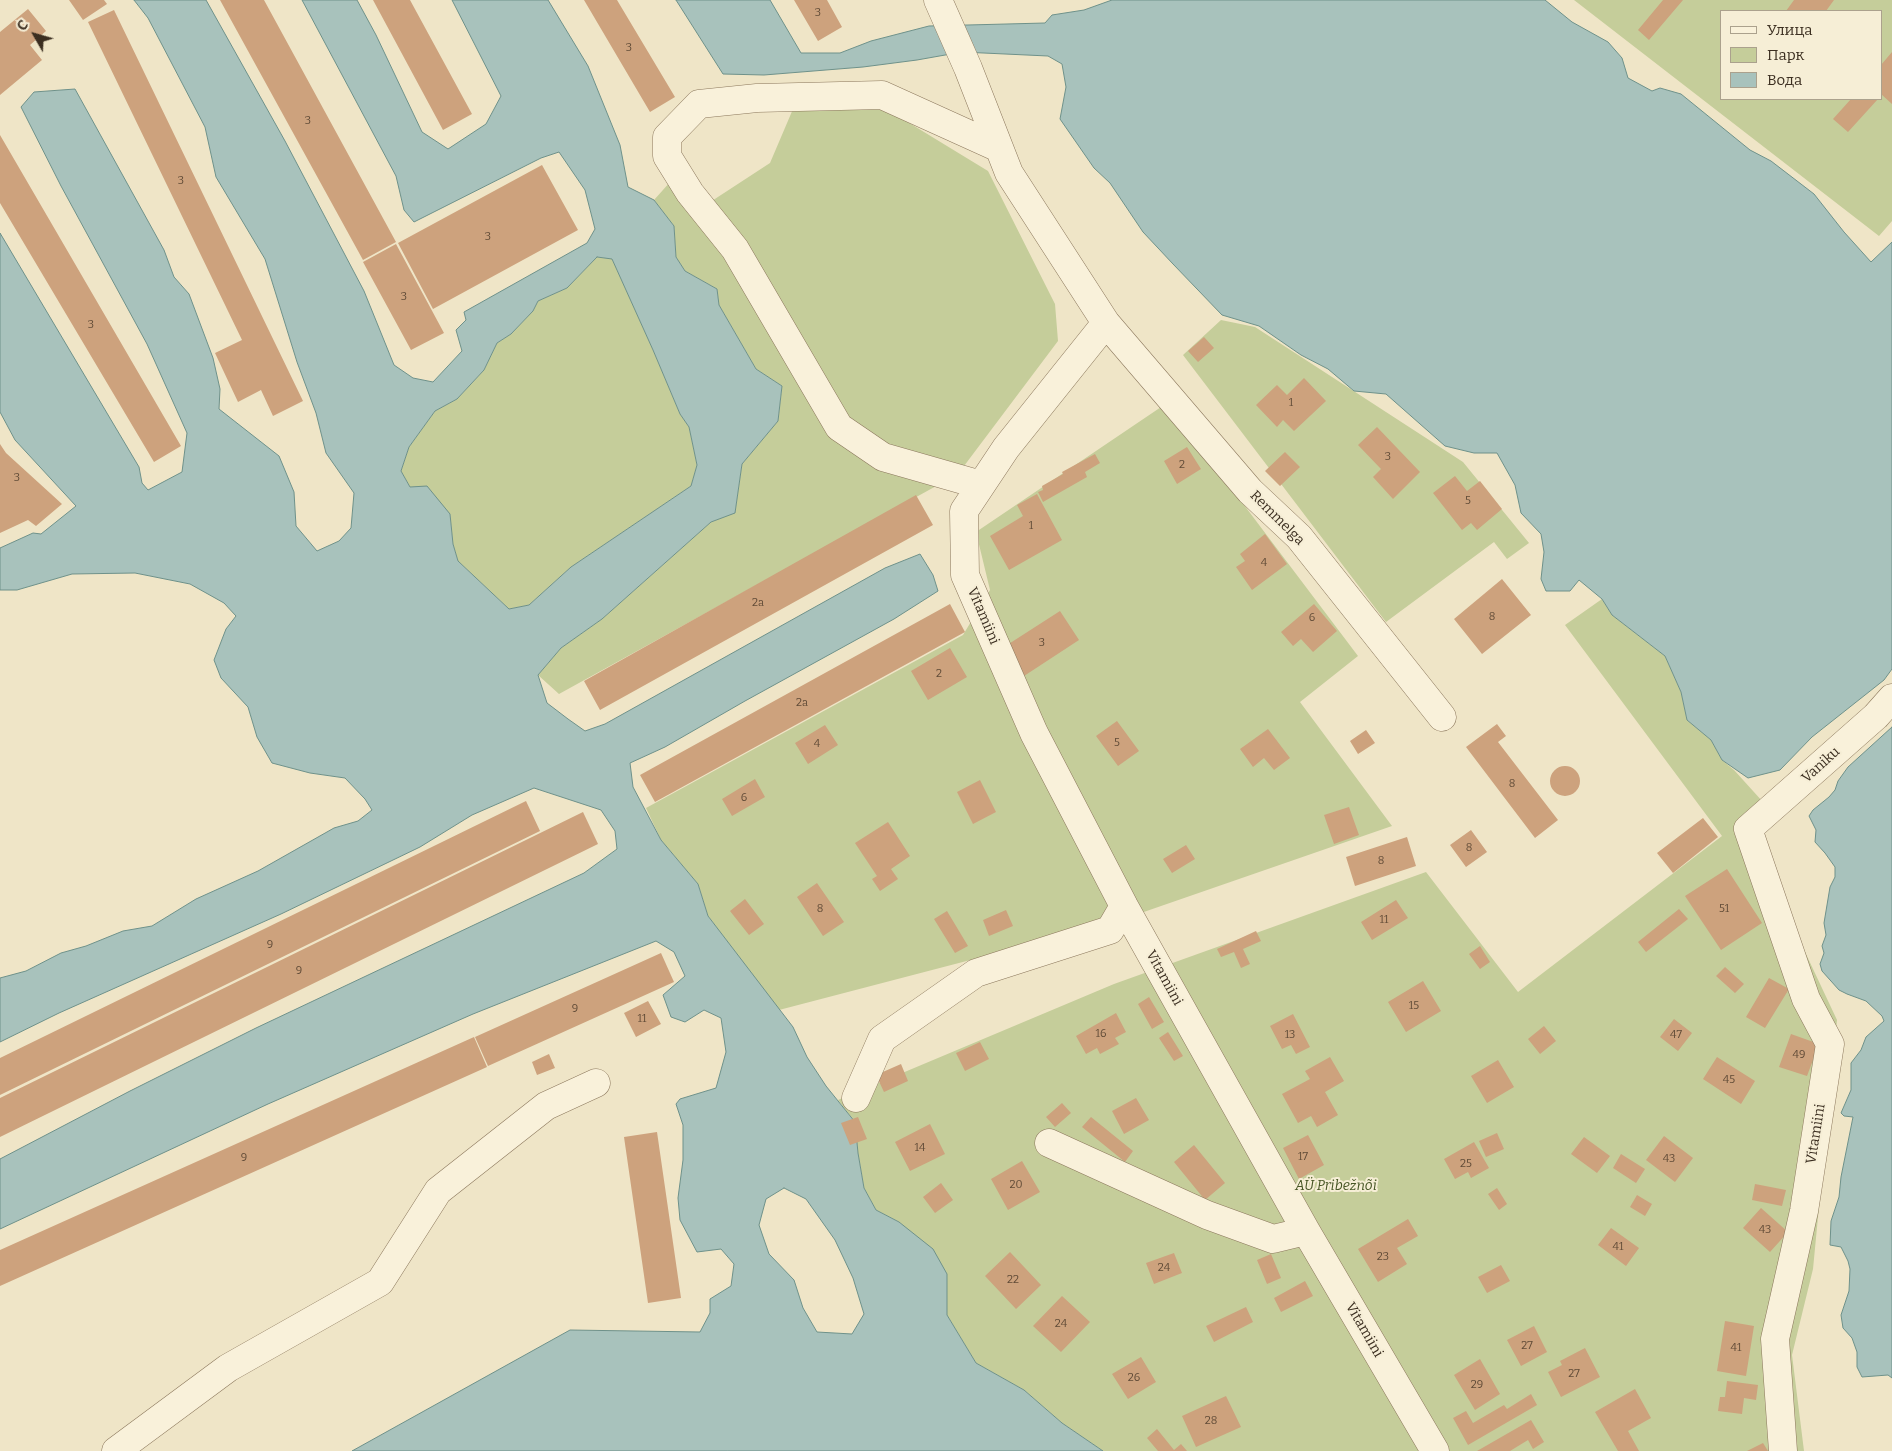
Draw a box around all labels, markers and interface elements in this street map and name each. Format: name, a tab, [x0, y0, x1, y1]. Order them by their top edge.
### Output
house number: 3	[815, 6, 821, 20]
north arrow	[10, 10, 60, 60]
legend	[1720, 10, 1882, 100]
text: С	[13, 17, 32, 34]
text: Улица	[1767, 21, 1813, 39]
house number: 3	[626, 41, 632, 55]
text: Парк	[1767, 46, 1804, 64]
text: Вода	[1767, 71, 1802, 89]
house number: 3	[305, 114, 311, 128]
house number: 3	[178, 174, 184, 188]
house number: 3	[485, 230, 491, 244]
house number: 3	[401, 290, 407, 304]
house number: 3	[88, 318, 94, 332]
house number: 1	[1289, 396, 1293, 410]
house number: 3	[1385, 450, 1391, 464]
house number: 2	[1179, 458, 1185, 472]
house number: 3	[14, 471, 20, 485]
street label: Remmelga	[1246, 487, 1308, 549]
house number: 5	[1465, 494, 1471, 508]
house number: 1	[1029, 519, 1033, 533]
house number: 4	[1261, 556, 1267, 570]
street label: Vitamiini	[963, 585, 1003, 647]
house number: 2a	[752, 596, 764, 610]
house number: 8	[1489, 610, 1495, 624]
house number: 6	[1309, 611, 1315, 625]
house number: 3	[1039, 636, 1045, 650]
house number: 2	[936, 667, 942, 681]
house number: 2a	[796, 696, 808, 710]
house number: 5	[1114, 736, 1120, 750]
house number: 4	[814, 737, 820, 751]
street label: Vaniku	[1798, 743, 1844, 787]
house number: 8	[1509, 777, 1515, 791]
house number: 6	[741, 791, 747, 805]
house number: 8	[1466, 841, 1472, 855]
house number: 8	[1378, 854, 1384, 868]
house number: 8	[817, 902, 823, 916]
house number: 51	[1719, 902, 1729, 916]
house number: 11	[1380, 913, 1388, 927]
house number: 9	[267, 938, 273, 952]
street label: Vitamiini	[1142, 947, 1186, 1009]
house number: 9	[296, 964, 302, 978]
house number: 15	[1409, 999, 1419, 1013]
house number: 9	[572, 1002, 578, 1016]
house number: 11	[638, 1012, 646, 1026]
house number: 16	[1096, 1027, 1106, 1041]
house number: 13	[1285, 1028, 1295, 1042]
house number: 47	[1670, 1028, 1682, 1042]
house number: 49	[1793, 1048, 1805, 1062]
house number: 45	[1723, 1073, 1735, 1087]
street label: Vitamiini	[1803, 1103, 1829, 1165]
house number: 14	[915, 1141, 925, 1155]
house number: 17	[1298, 1150, 1308, 1164]
house number: 9	[241, 1151, 247, 1165]
house number: 43	[1663, 1152, 1675, 1166]
house number: 25	[1460, 1157, 1472, 1171]
house number: 20	[1009, 1178, 1023, 1192]
park label: AÜ Pribežnõi	[1295, 1178, 1377, 1194]
house number: 43	[1759, 1223, 1771, 1237]
house number: 41	[1613, 1240, 1623, 1254]
house number: 23	[1377, 1250, 1389, 1264]
house number: 24	[1158, 1261, 1170, 1275]
house number: 22	[1007, 1273, 1019, 1287]
street label: Vitamiini	[1342, 1300, 1386, 1360]
house number: 24	[1055, 1317, 1067, 1331]
house number: 27	[1521, 1339, 1533, 1353]
house number: 41	[1731, 1341, 1741, 1355]
house number: 27	[1568, 1367, 1580, 1381]
house number: 26	[1128, 1371, 1140, 1385]
house number: 29	[1471, 1378, 1483, 1392]
house number: 28	[1205, 1414, 1217, 1428]

